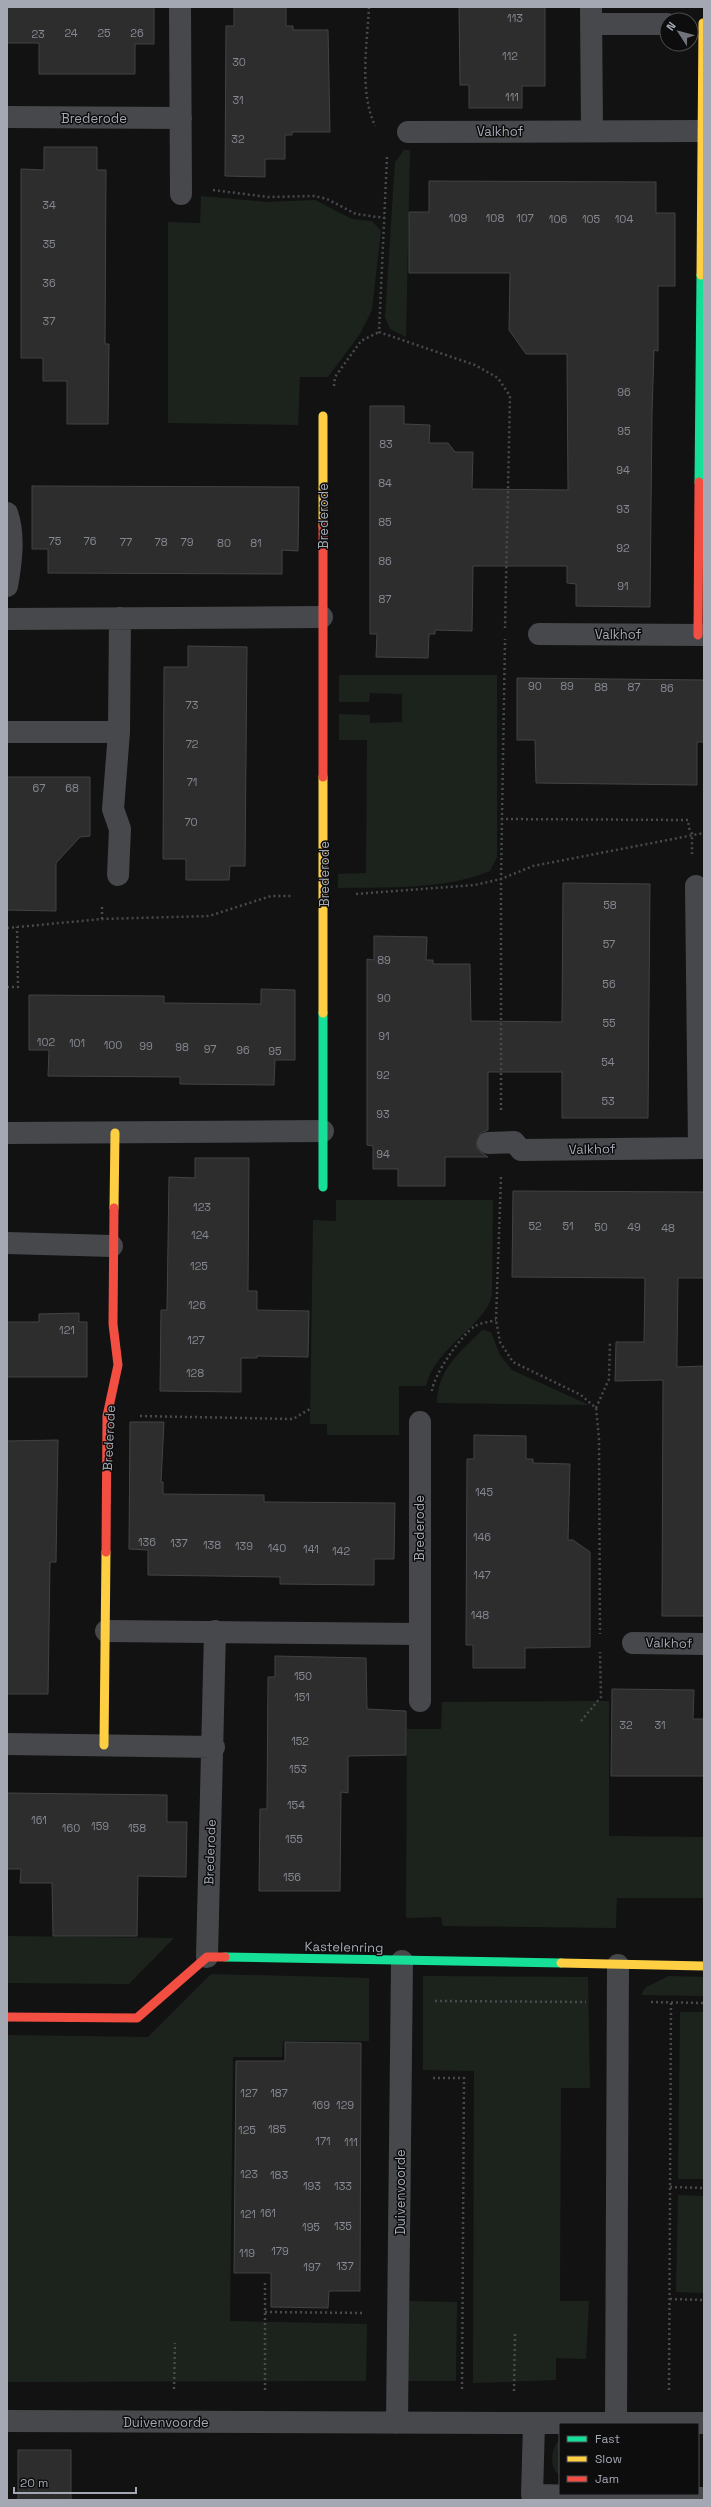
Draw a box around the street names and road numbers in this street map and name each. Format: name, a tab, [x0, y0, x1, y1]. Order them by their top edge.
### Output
street label: Brederode	[61, 110, 127, 127]
street label: Valkhof	[477, 123, 524, 140]
street label: Brederode	[315, 483, 332, 549]
street label: Valkhof	[595, 626, 642, 643]
street label: Brederode	[316, 841, 333, 907]
street label: Valkhof	[568, 1140, 616, 1158]
street label: Brederode	[99, 1405, 119, 1471]
street label: Brederode	[411, 1495, 428, 1561]
street label: Valkhof	[645, 1634, 693, 1652]
street label: Brederode	[200, 1819, 220, 1885]
street label: Kastelenring	[304, 1938, 384, 1956]
street label: Duivenvoorde	[392, 2149, 409, 2235]
street label: Duivenvoorde	[123, 2414, 209, 2431]

